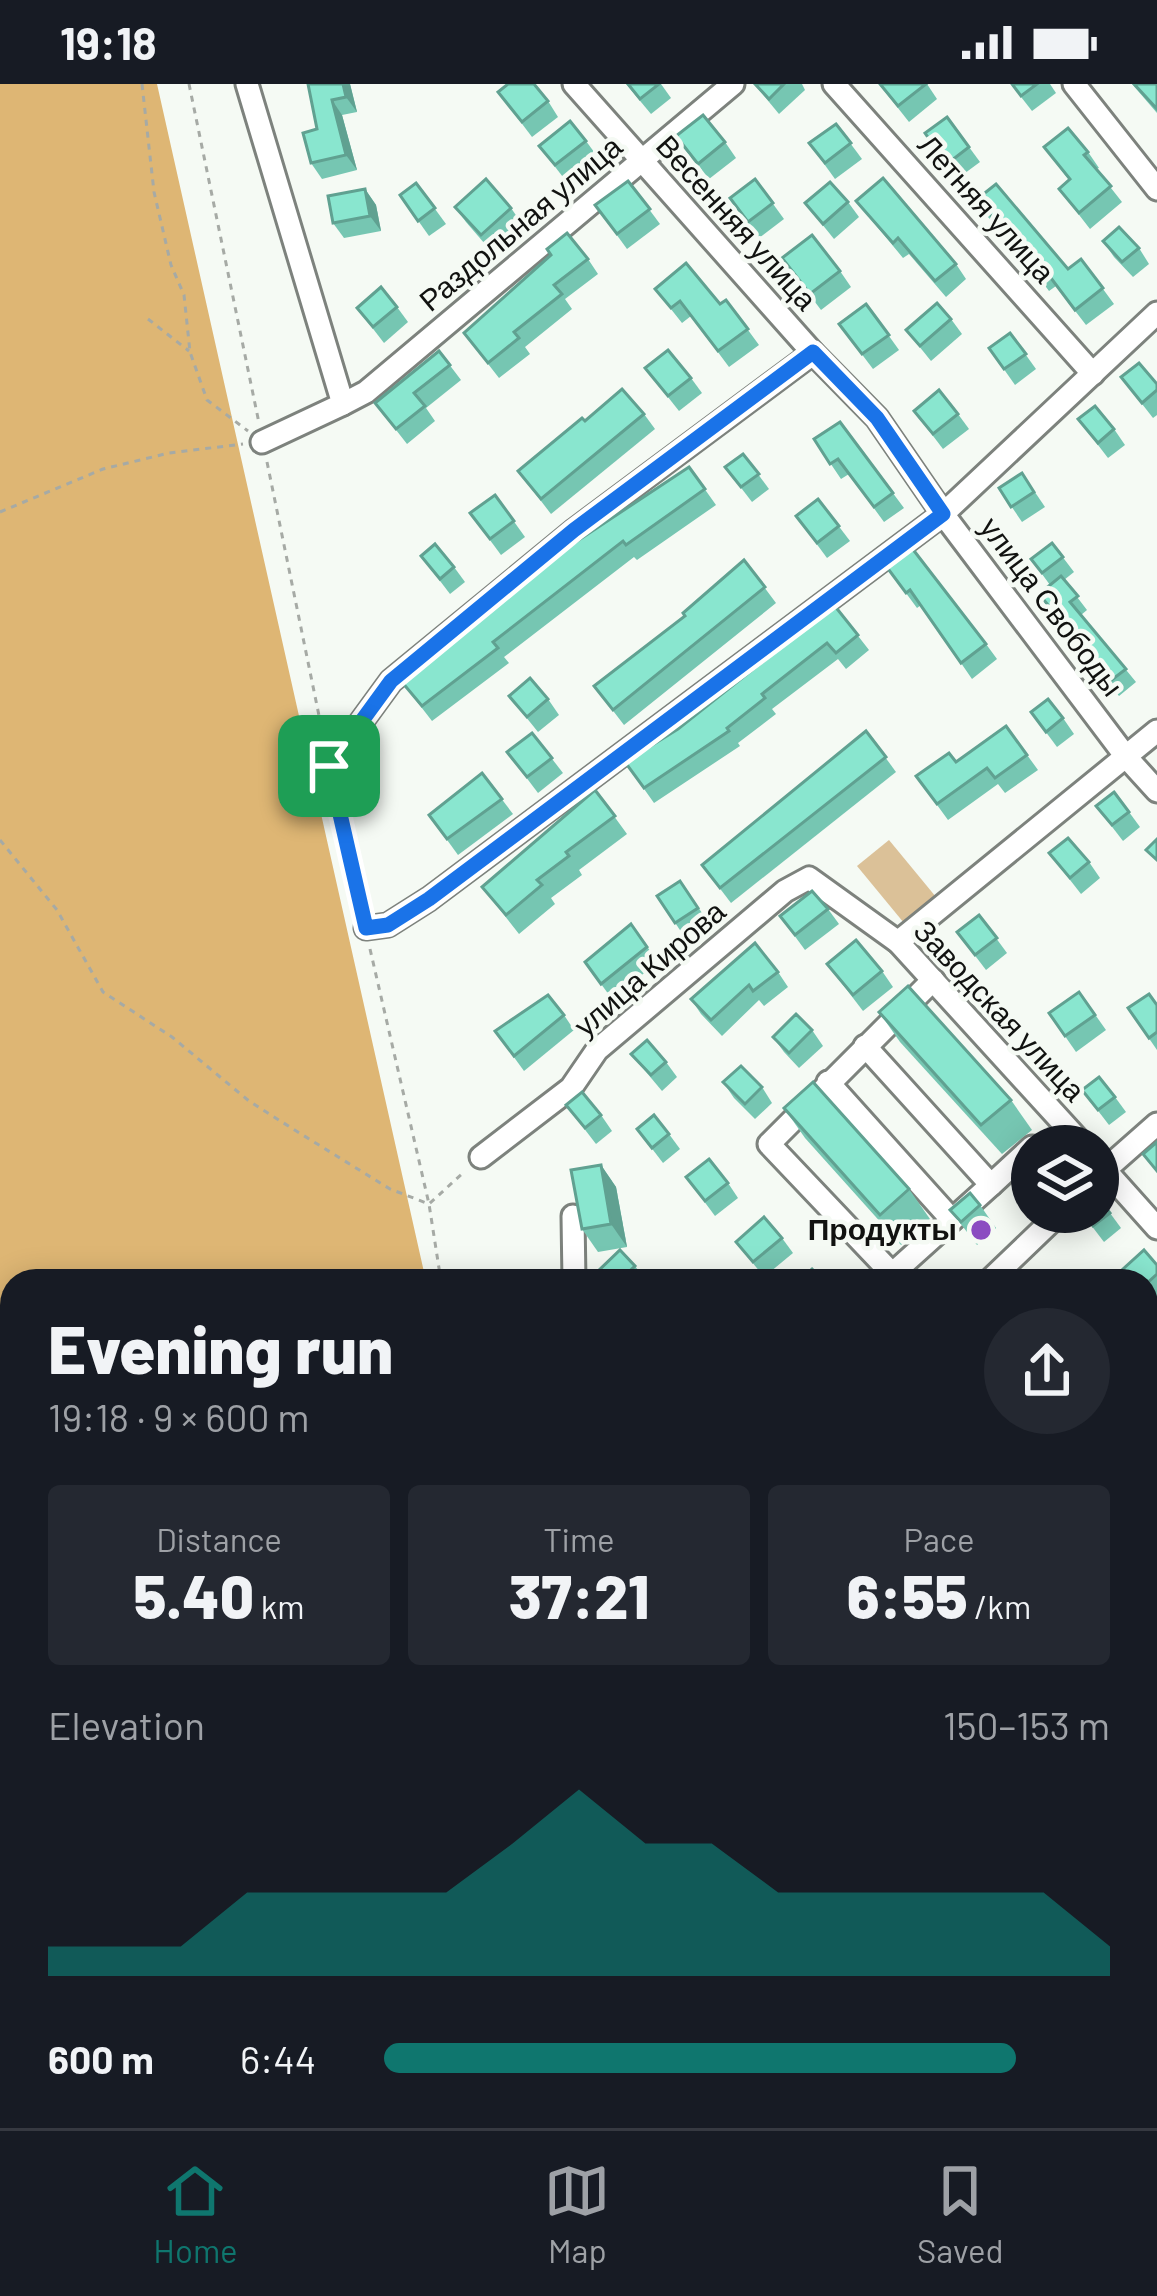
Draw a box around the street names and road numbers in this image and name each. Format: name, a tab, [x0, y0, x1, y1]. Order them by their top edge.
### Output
street label: Летняя улица	[912, 126, 1064, 289]
street label: Раздольная улица	[411, 127, 628, 318]
street label: Весенняя улица	[650, 127, 826, 317]
street label: улица Свободы	[974, 509, 1132, 702]
street label: улица Кирова	[566, 892, 732, 1043]
street label: Заводская улица	[907, 912, 1094, 1108]

